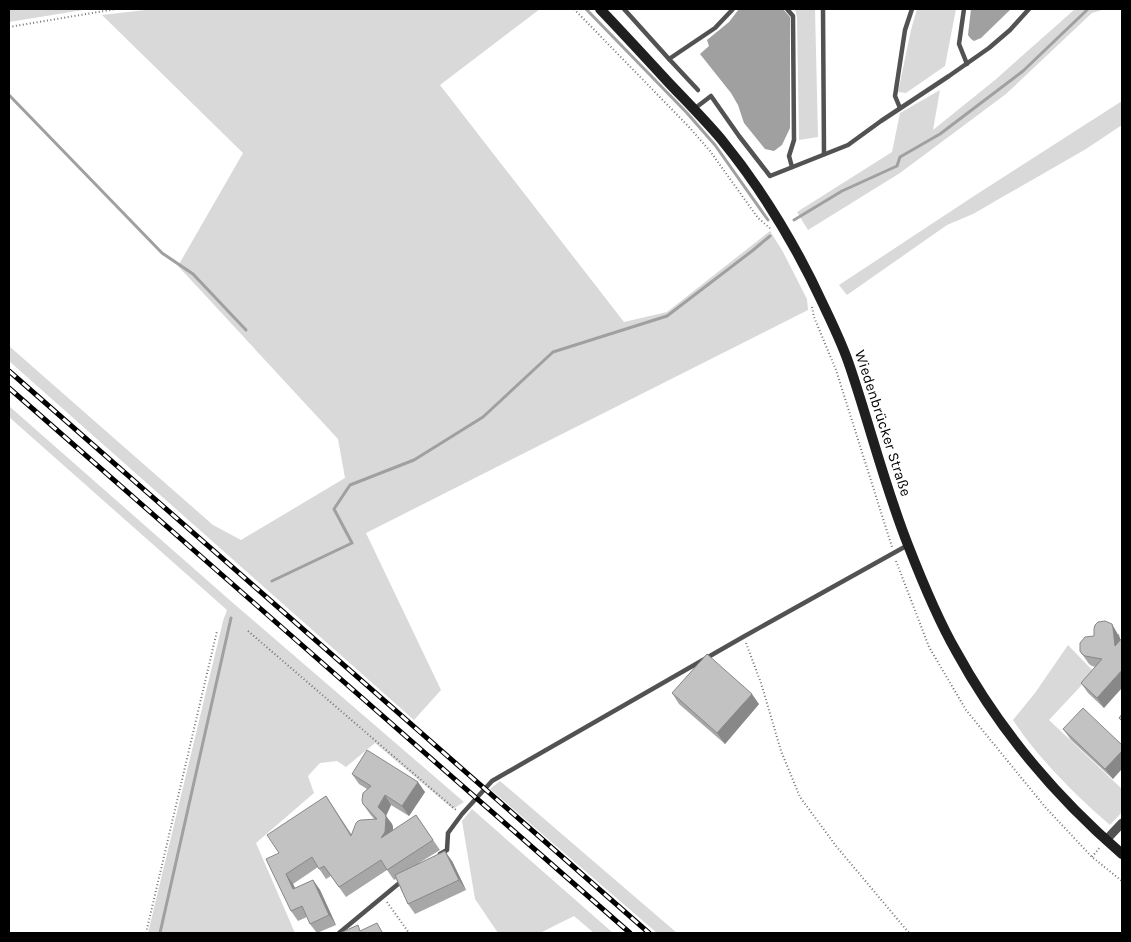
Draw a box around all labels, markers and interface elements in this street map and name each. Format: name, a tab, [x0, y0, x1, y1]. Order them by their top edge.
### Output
street label: Wiedenbrücker Straße	[851, 348, 915, 498]

